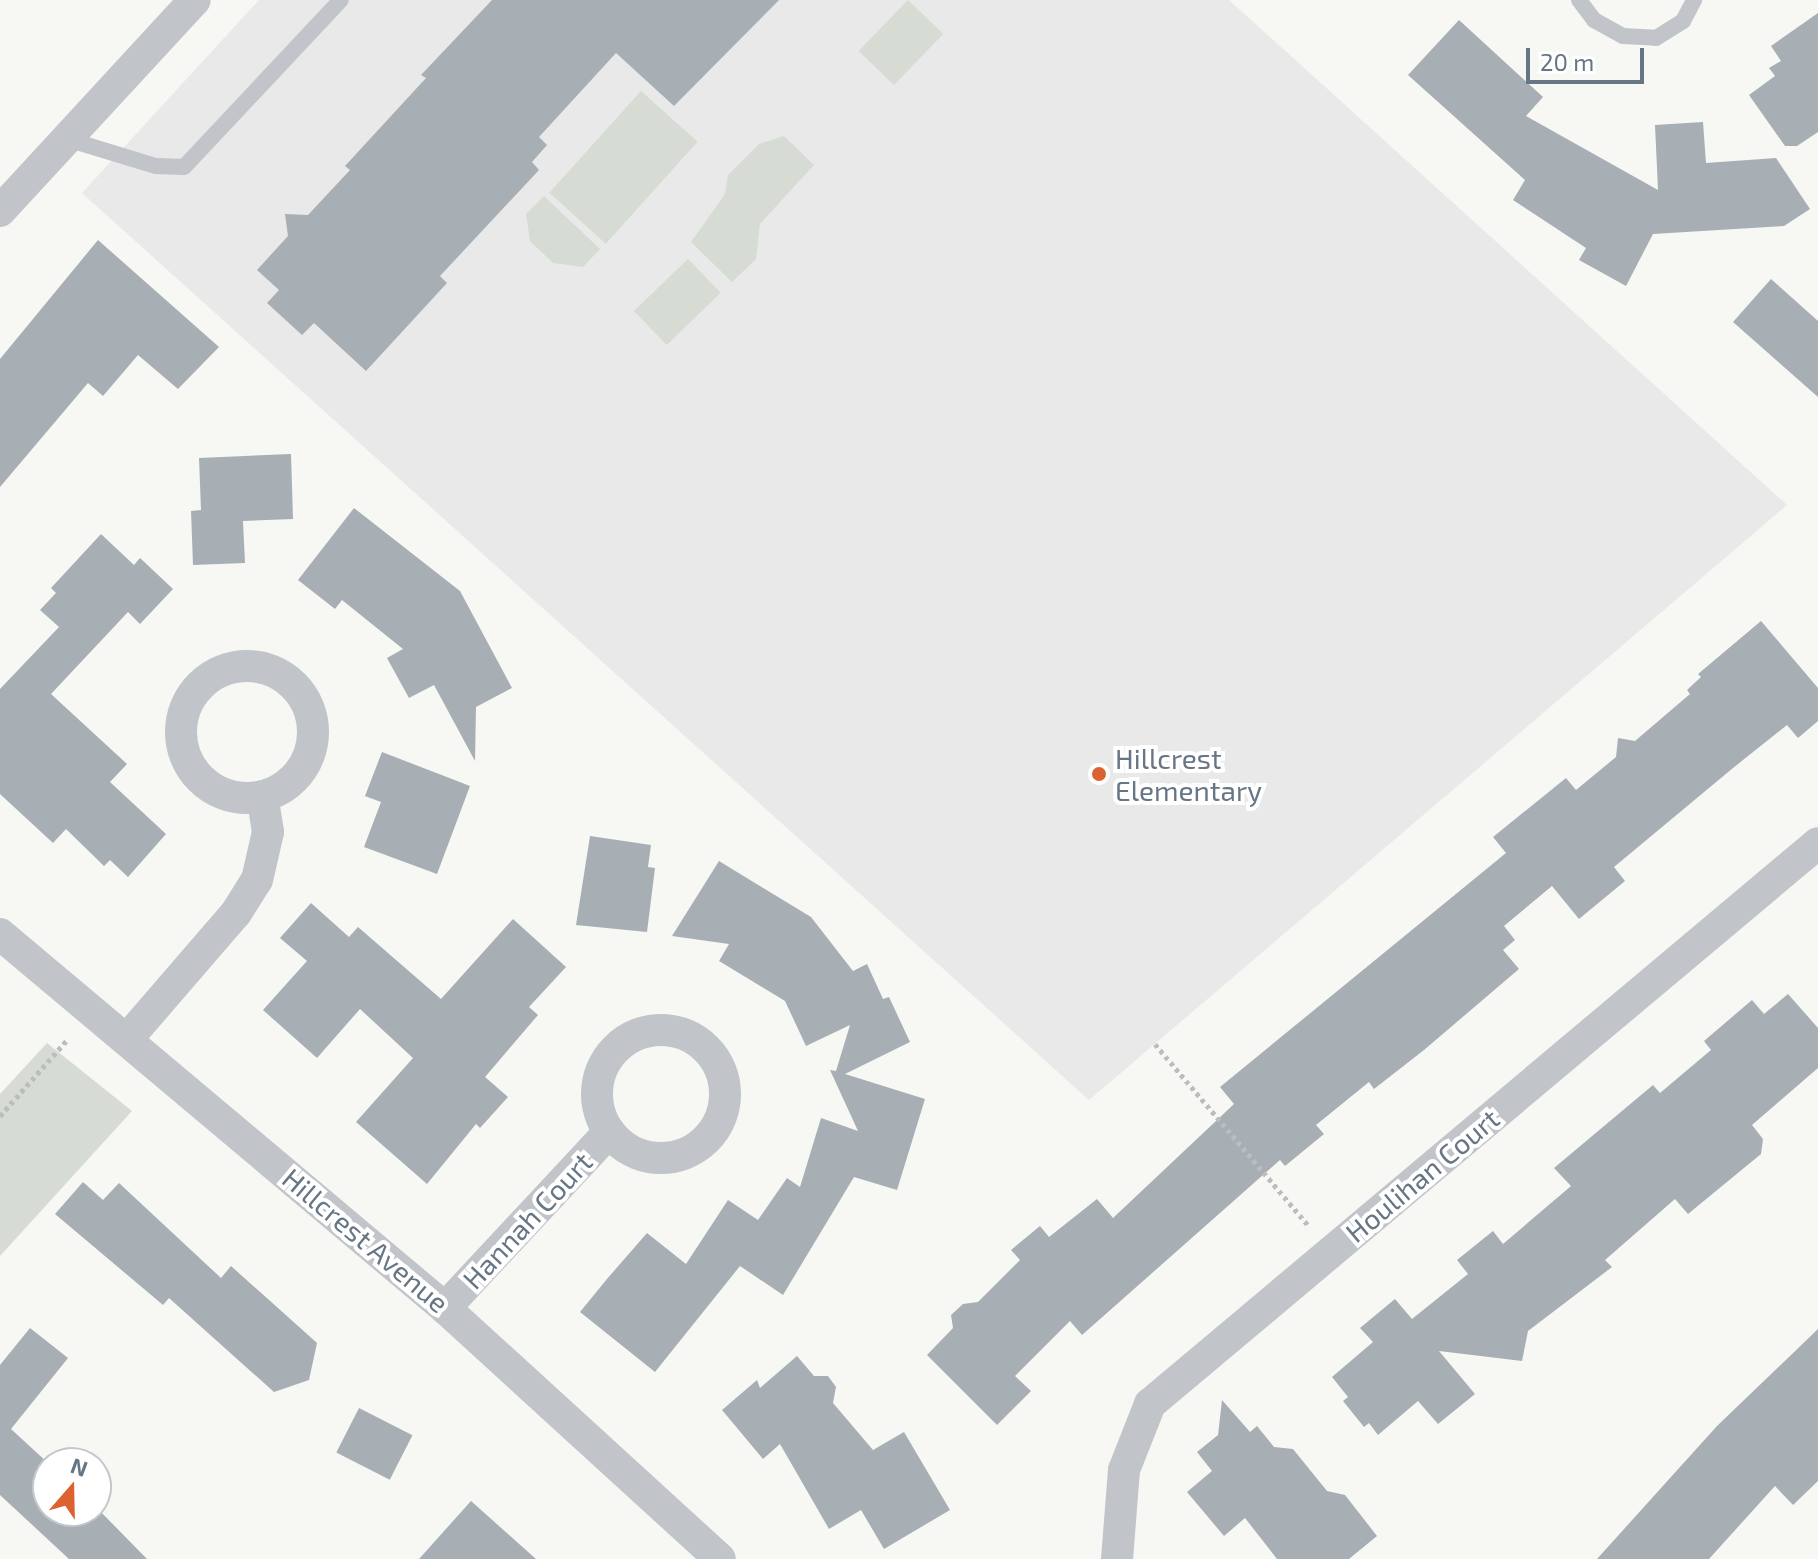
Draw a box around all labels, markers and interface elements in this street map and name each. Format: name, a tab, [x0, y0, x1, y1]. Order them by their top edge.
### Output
scale bar	[1530, 32, 1648, 82]
text: 20 m	[1540, 47, 1594, 76]
place label: Hillcrest Elementary	[1115, 741, 1262, 807]
marker: Hillcrest Elementary	[1090, 765, 1108, 783]
street label: Houlihan Court	[1339, 1101, 1505, 1249]
street label: Hannah Court	[455, 1145, 599, 1295]
street label: Hillcrest Avenue	[276, 1161, 456, 1319]
north arrow	[32, 1447, 112, 1527]
text: N	[68, 1451, 91, 1481]

